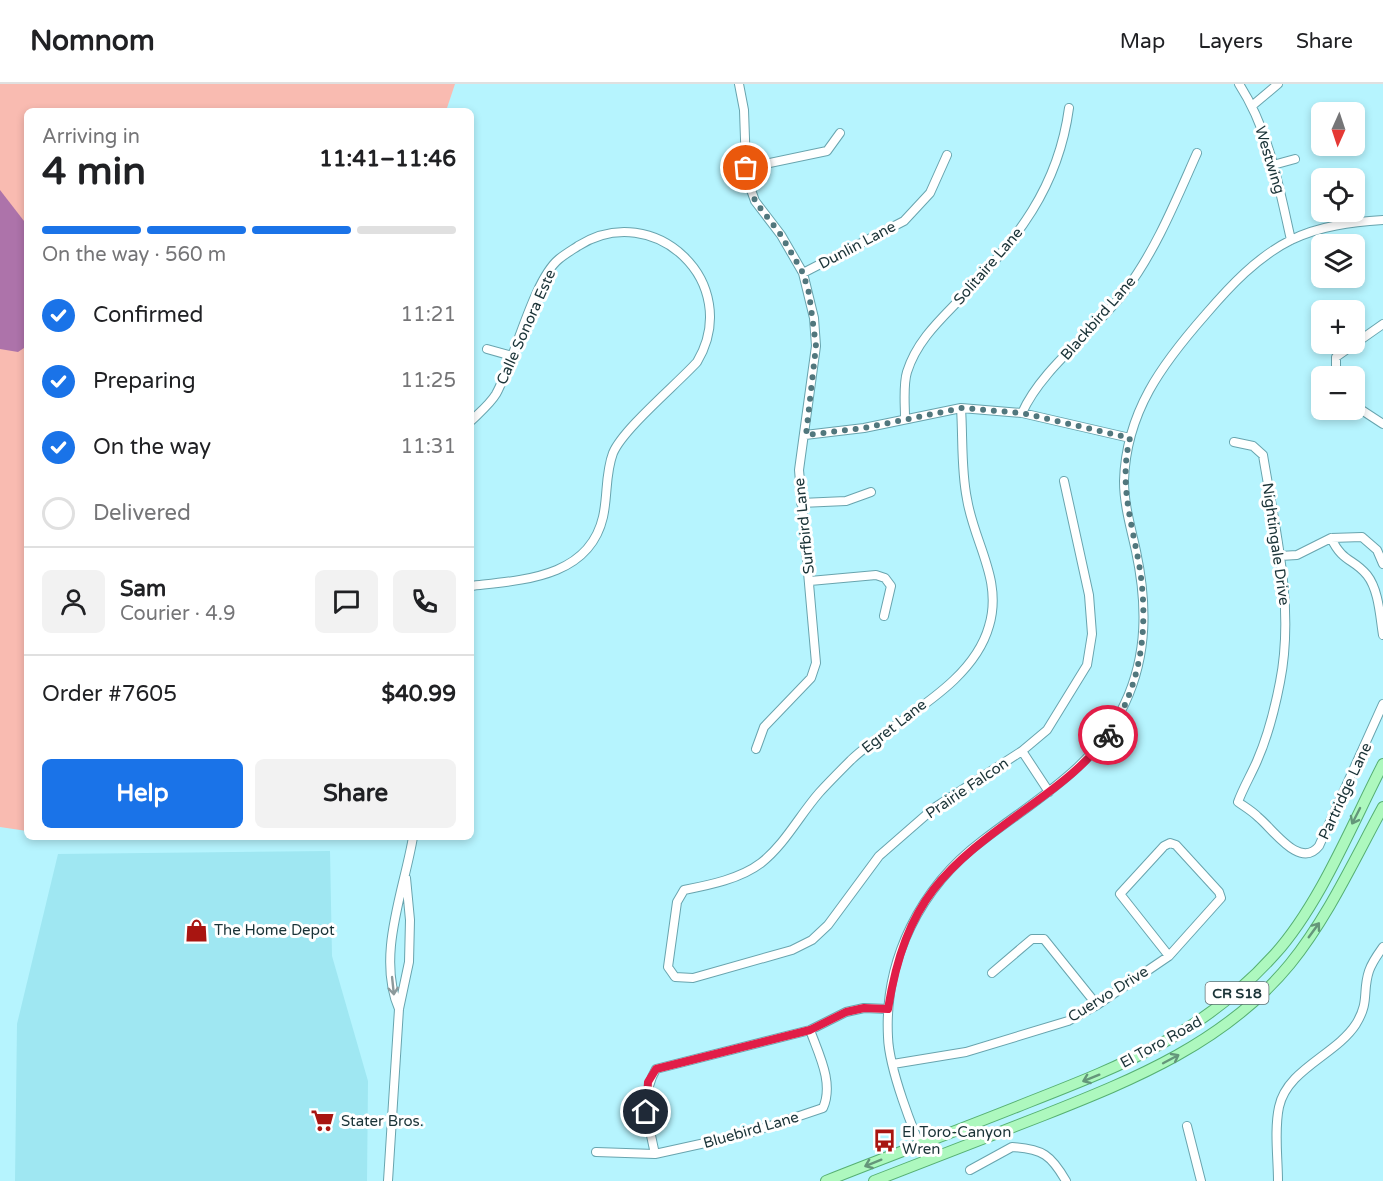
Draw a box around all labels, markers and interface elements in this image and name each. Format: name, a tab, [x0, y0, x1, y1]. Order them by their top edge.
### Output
text: Nomnom	[30, 24, 155, 58]
text: Map	[1120, 29, 1165, 54]
text: Layers	[1198, 29, 1263, 54]
text: Share	[1296, 29, 1353, 54]
north arrow	[1311, 102, 1365, 156]
map controls	[1311, 102, 1365, 420]
street label: Westwing	[1251, 124, 1289, 196]
text: Arriving in	[42, 125, 140, 149]
pin	[720, 142, 771, 193]
text: 11:41–11:46	[319, 146, 456, 172]
text: 4 min	[42, 148, 146, 195]
icon: bag	[729, 151, 762, 184]
button: locate	[1311, 168, 1365, 222]
street label: Dunlin Lane	[815, 217, 899, 273]
street label: Solitaire Lane	[950, 224, 1026, 308]
button: layers	[1311, 234, 1365, 288]
text: On the way · 560 m	[42, 243, 226, 267]
street label: Calle Sonora Este	[493, 267, 559, 387]
street label: Blackbird Lane	[1057, 272, 1139, 364]
icon: check	[42, 299, 75, 332]
button: +	[1311, 300, 1365, 354]
text: Confirmed	[93, 302, 203, 328]
text: 11:21	[401, 303, 456, 327]
icon: check	[42, 365, 75, 398]
button: −	[1311, 366, 1365, 420]
text: Preparing	[93, 368, 196, 394]
text: 11:25	[401, 369, 456, 393]
icon: check	[42, 431, 75, 464]
text: On the way	[93, 434, 211, 460]
text: 11:31	[401, 435, 456, 459]
street label: Surfbird Lane	[790, 477, 818, 575]
street label: Nightingale Drive	[1258, 482, 1294, 606]
text: Delivered	[93, 500, 191, 526]
button: person	[42, 570, 105, 633]
button: chat	[315, 570, 378, 633]
button: phone	[393, 570, 456, 633]
text: Sam	[120, 576, 166, 602]
text: Courier · 4.9	[120, 602, 235, 626]
text: Order #7605	[42, 681, 177, 707]
text: $40.99	[381, 681, 456, 707]
street label: Egret Lane	[858, 695, 930, 757]
courier	[1078, 705, 1138, 765]
icon: bike	[1092, 719, 1125, 752]
street label: Partridge Lane	[1315, 740, 1375, 842]
street label: Prairie Falcon	[922, 754, 1012, 822]
button: Help	[42, 759, 243, 828]
button: Share	[255, 759, 456, 828]
one-way arrow	[1350, 807, 1361, 825]
shop icon: The Home Depot	[183, 917, 209, 943]
place label: The Home Depot	[214, 921, 335, 939]
one-way arrow	[1308, 922, 1320, 938]
street label: Cuervo Drive	[1064, 962, 1152, 1026]
one-way arrow	[388, 976, 399, 996]
road number: CR S18	[1206, 982, 1268, 1004]
street label: El Toro Road	[1117, 1012, 1205, 1072]
one-way arrow	[1162, 1053, 1179, 1065]
one-way arrow	[1082, 1073, 1101, 1084]
pin	[620, 1086, 671, 1137]
icon: home	[629, 1095, 662, 1128]
supermarket icon: Stater Bros.	[310, 1108, 336, 1134]
street label: Bluebird Lane	[701, 1108, 801, 1152]
place label: Stater Bros.	[341, 1112, 424, 1130]
place label: El Toro-Canyon Wren	[902, 1123, 1011, 1158]
bus stop icon: El Toro-Canyon Wren	[871, 1128, 897, 1154]
one-way arrow	[864, 1158, 882, 1169]

